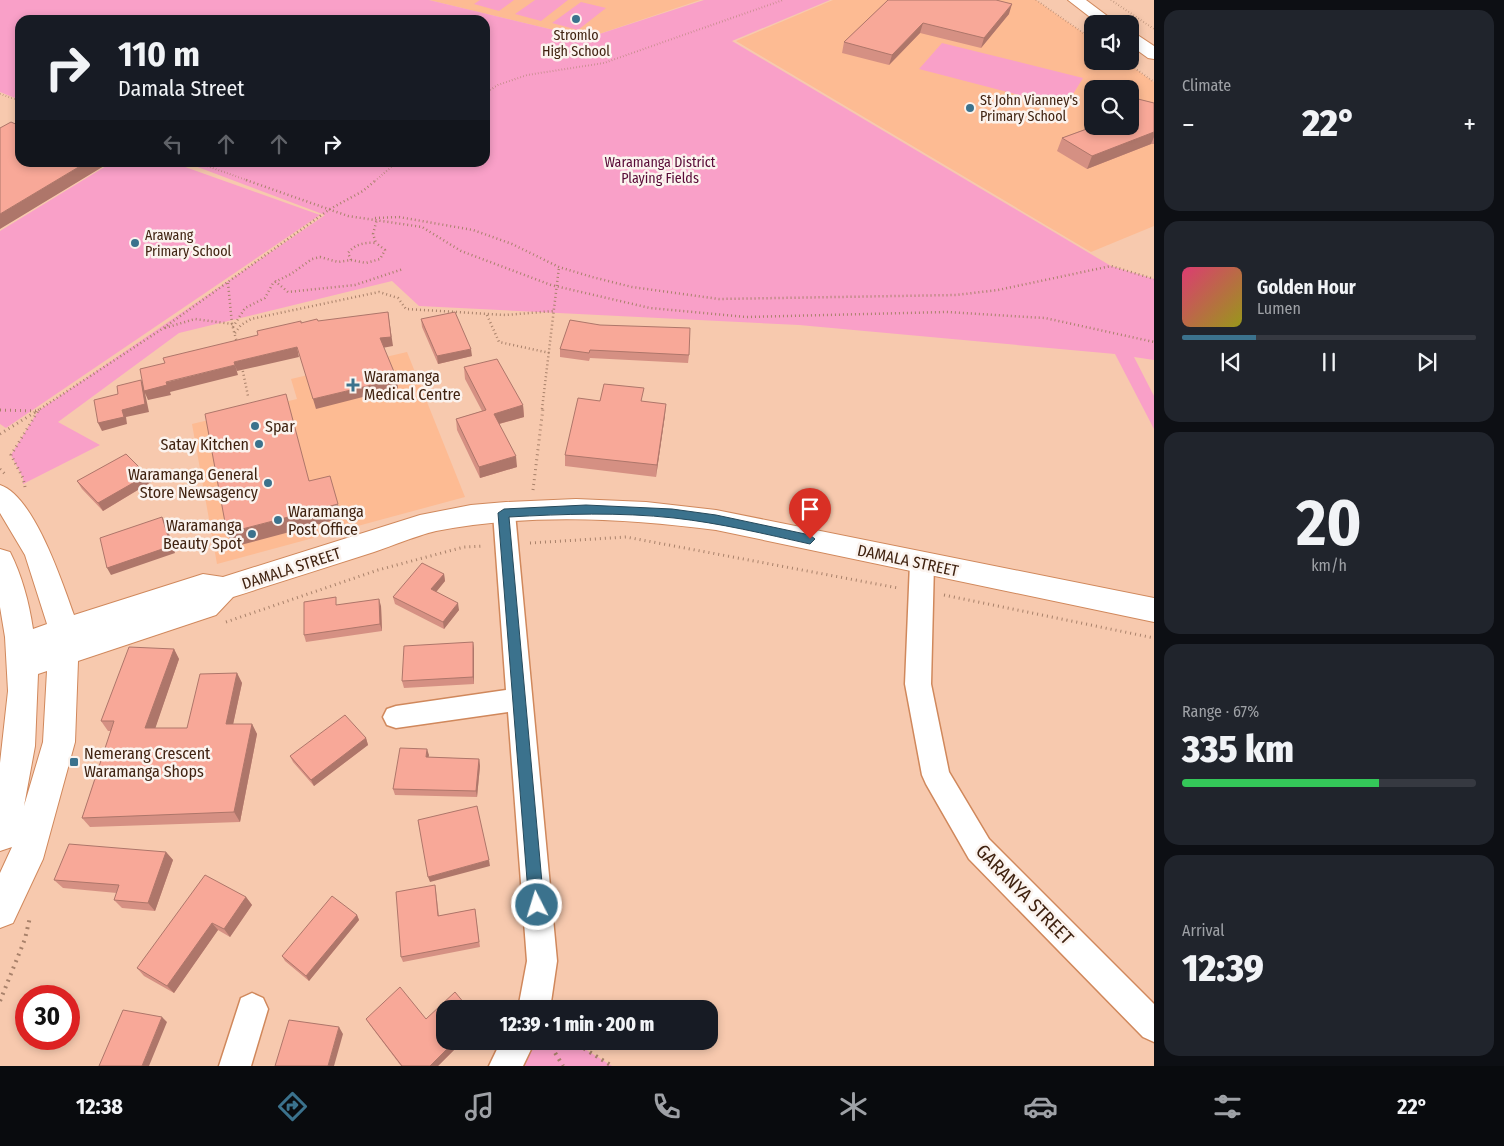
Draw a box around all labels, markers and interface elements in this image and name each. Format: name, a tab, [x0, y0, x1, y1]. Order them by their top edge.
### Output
marker: Stromlo High School	[570, 13, 582, 25]
map controls	[1084, 15, 1139, 135]
button: sound	[1084, 15, 1139, 70]
place label: Stromlo High School	[542, 27, 610, 60]
text: 110 m	[118, 33, 200, 75]
icon: right	[35, 35, 100, 100]
text: Damala Street	[118, 75, 245, 102]
text: Climate	[1182, 76, 1231, 95]
button: search	[1084, 80, 1139, 135]
place label: St John Vianney's Primary School	[980, 92, 1078, 125]
text: 22°	[1302, 100, 1356, 146]
marker: St John Vianney's Primary School	[964, 102, 976, 114]
text: −	[1182, 108, 1195, 141]
text: +	[1463, 108, 1476, 141]
icon: left	[159, 130, 187, 158]
icon: ahead	[212, 130, 240, 158]
icon: ahead	[265, 130, 293, 158]
icon: right	[318, 130, 346, 158]
park label: Waramanga District Playing Fields	[605, 154, 716, 187]
place label: Arawang Primary School	[145, 227, 232, 260]
marker: Arawang Primary School	[129, 237, 141, 249]
text: Golden Hour	[1257, 276, 1356, 299]
text: Lumen	[1257, 299, 1301, 318]
icon: previous	[1217, 348, 1245, 376]
icon: pause	[1315, 348, 1343, 376]
icon: next	[1413, 348, 1441, 376]
place label: Waramanga Medical Centre	[364, 367, 461, 404]
marker: Waramanga Medical Centre	[346, 378, 360, 392]
place label: Spar	[265, 417, 295, 436]
marker: Spar	[249, 420, 261, 432]
place label: Satay Kitchen	[161, 435, 249, 454]
marker: Satay Kitchen	[253, 438, 265, 450]
place label: Waramanga General Store Newsagency	[128, 465, 259, 502]
marker: Waramanga General Store Newsagency	[262, 477, 274, 489]
text: 20	[1296, 484, 1362, 562]
pin	[789, 488, 831, 539]
icon: arrive	[796, 495, 824, 523]
place label: Waramanga Post Office	[288, 502, 364, 539]
marker: Waramanga Post Office	[272, 514, 284, 526]
place label: Waramanga Beauty Spot	[163, 516, 243, 553]
marker: Waramanga Beauty Spot	[246, 528, 258, 540]
street label: DAMALA STREET	[856, 541, 961, 581]
street label: DAMALA STREET	[239, 543, 344, 593]
text: km/h	[1311, 556, 1347, 575]
text: Range · 67%	[1182, 702, 1259, 721]
text: 335 km	[1182, 726, 1294, 772]
place label: Nemerang Crescent Waramanga Shops	[84, 744, 211, 781]
marker: Nemerang Crescent Waramanga Shops	[68, 756, 80, 768]
street label: GARANYA STREET	[971, 839, 1078, 949]
position arrow	[510, 878, 562, 930]
text: Arrival	[1182, 921, 1224, 940]
text: 12:39	[1182, 945, 1264, 991]
speed limit sign: 30	[15, 985, 80, 1050]
text: 12:39 · 1 min · 200 m	[500, 1013, 654, 1036]
icon: directions	[275, 1089, 310, 1124]
icon: music	[462, 1089, 497, 1124]
icon: phone	[649, 1089, 684, 1124]
icon: climate	[836, 1089, 871, 1124]
icon: car	[1023, 1089, 1058, 1124]
icon: filters	[1210, 1089, 1245, 1124]
text: 12:38	[76, 1093, 123, 1120]
text: 22°	[1397, 1093, 1428, 1120]

